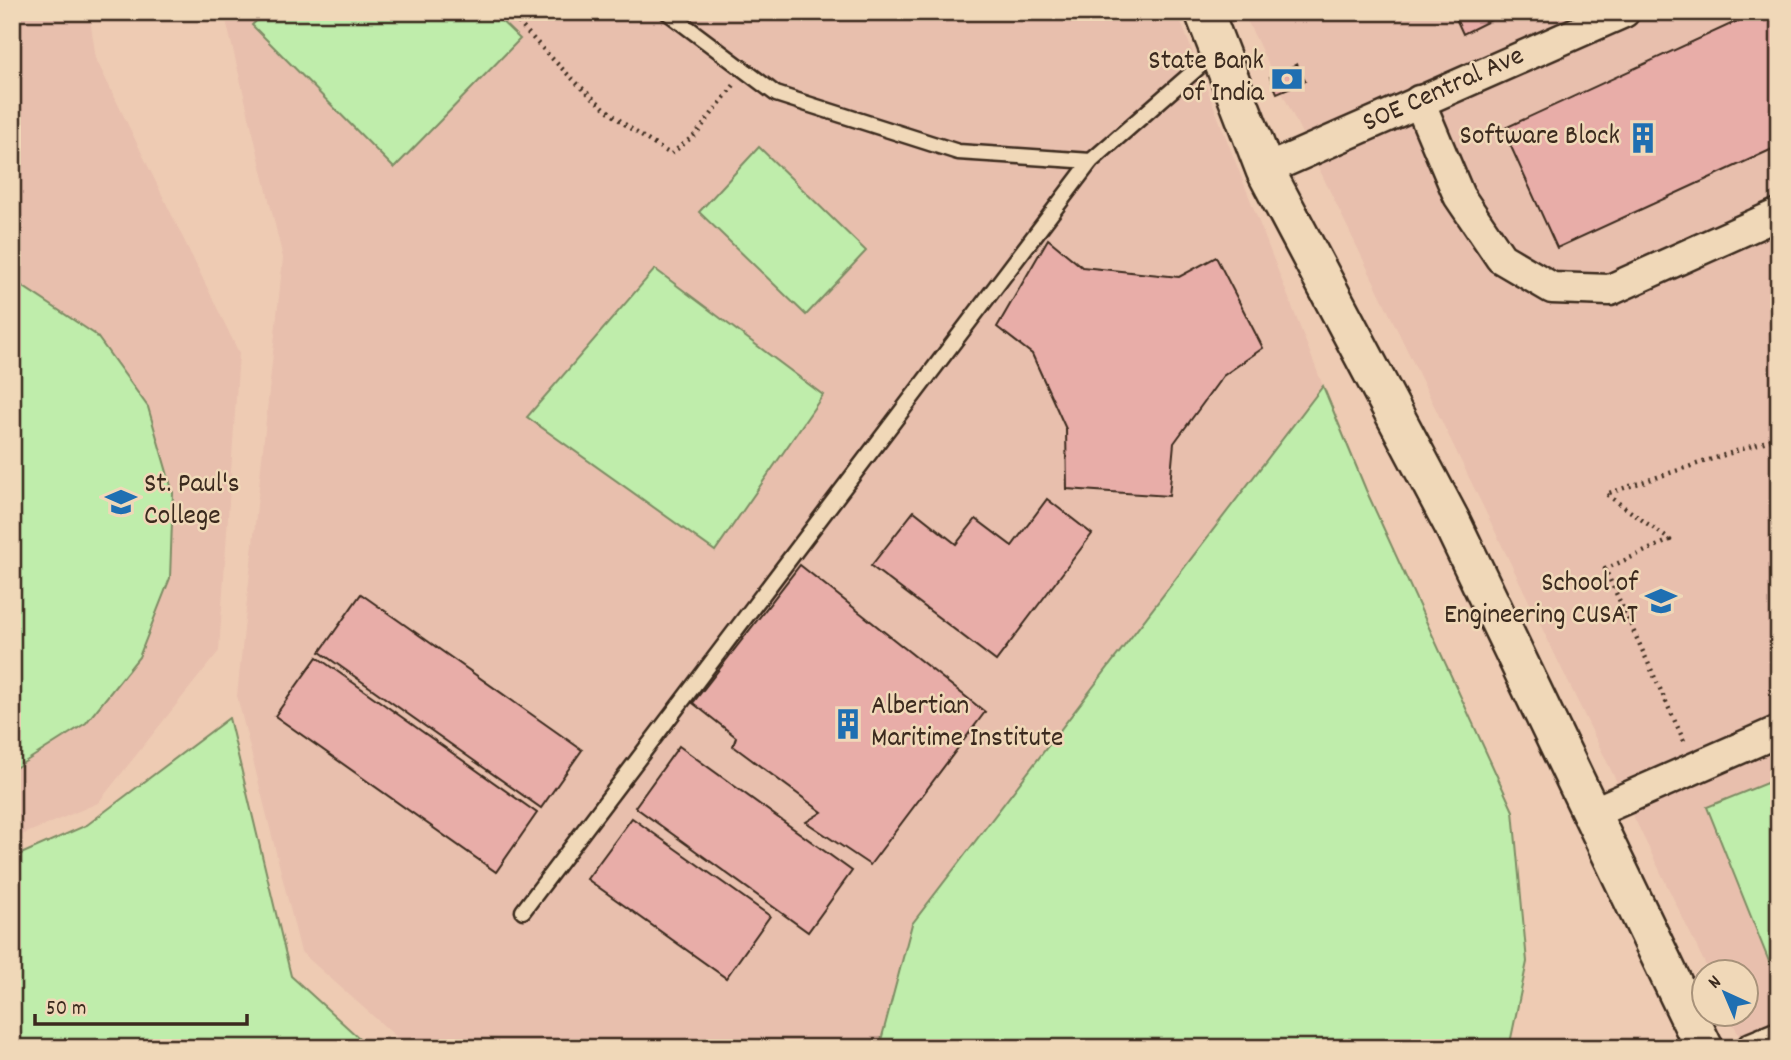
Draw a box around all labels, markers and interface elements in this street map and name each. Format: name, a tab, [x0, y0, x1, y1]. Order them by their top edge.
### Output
street label: SOE Central Ave	[1357, 38, 1531, 144]
place label: State Bank of India	[1148, 43, 1265, 115]
bank icon: State Bank of India	[1270, 62, 1304, 96]
place label: Software Block	[1460, 118, 1620, 158]
building icon: Software Block	[1626, 121, 1660, 155]
place label: St. Paul's College	[144, 466, 240, 538]
school or university icon: St. Paul's College	[104, 485, 138, 519]
place label: School of Engineering CUSAT	[1444, 565, 1639, 637]
school or university icon: School of Engineering CUSAT	[1644, 584, 1678, 618]
place label: Albertian Maritime Institute	[871, 688, 1063, 760]
building icon: Albertian Maritime Institute	[831, 707, 865, 741]
north arrow	[1690, 958, 1760, 1028]
text: N	[1703, 970, 1728, 996]
scale bar	[35, 983, 247, 1027]
text: 50 m	[46, 995, 86, 1025]

